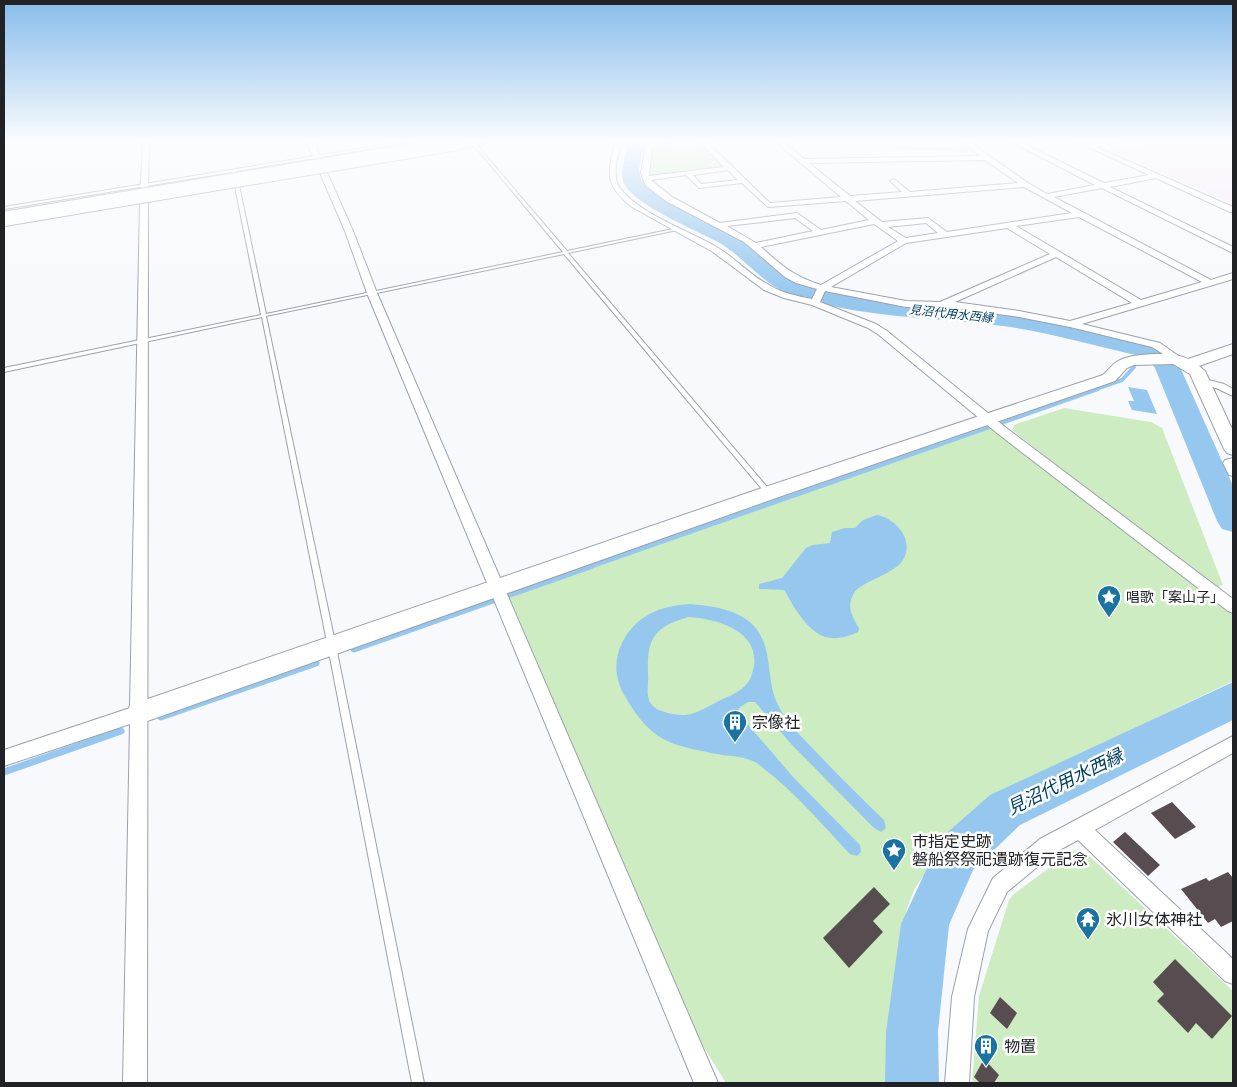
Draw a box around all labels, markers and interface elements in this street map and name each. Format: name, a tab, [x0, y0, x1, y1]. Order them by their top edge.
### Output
water label: 見沼代用水西縁	[908, 303, 995, 326]
place icon: 唱歌「案山子」	[1096, 584, 1122, 618]
place label: 唱歌「案山子」	[1126, 589, 1224, 606]
building icon: 宗像社	[722, 709, 748, 743]
place label: 宗像社	[752, 713, 800, 732]
water label: 見沼代用水西縁	[1004, 744, 1128, 820]
place label: 市指定史跡 磐船祭祭祀遺跡復元記念	[912, 832, 1088, 869]
place icon: 市指定史跡 磐船祭祭祀遺跡復元記念	[881, 837, 907, 871]
temple icon: 氷川女体神社	[1075, 906, 1101, 940]
place label: 氷川女体神社	[1106, 910, 1202, 929]
building icon: 物置	[973, 1033, 999, 1067]
place label: 物置	[1004, 1037, 1036, 1056]

